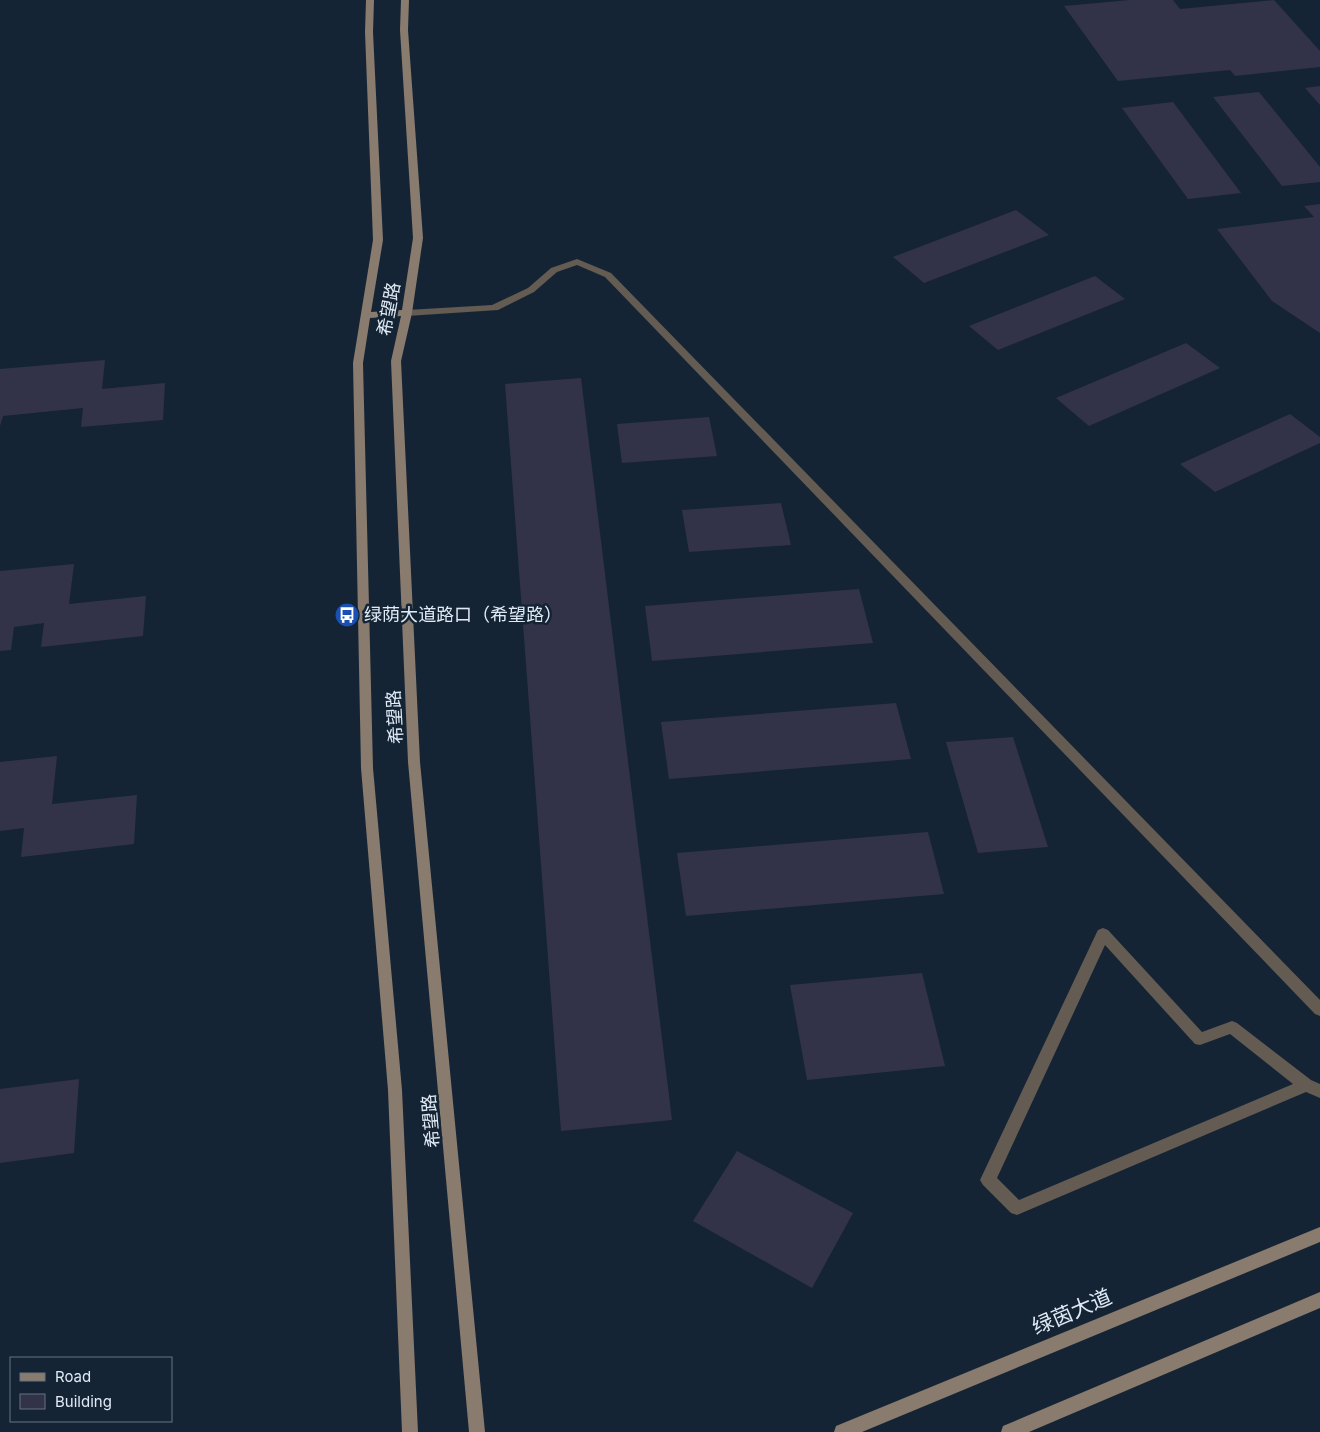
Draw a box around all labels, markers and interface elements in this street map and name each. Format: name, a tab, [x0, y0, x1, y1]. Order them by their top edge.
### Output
street label: 希望路	[373, 280, 404, 337]
bus stop icon: 绿荫大道路口（希望路）	[334, 602, 360, 628]
place label: 绿荫大道路口（希望路）	[364, 604, 562, 625]
street label: 希望路	[383, 690, 406, 745]
street label: 希望路	[418, 1093, 443, 1149]
street label: 绿茵大道	[1028, 1284, 1115, 1339]
legend	[10, 1357, 172, 1422]
text: Road	[55, 1367, 91, 1386]
text: Building	[55, 1392, 112, 1411]

